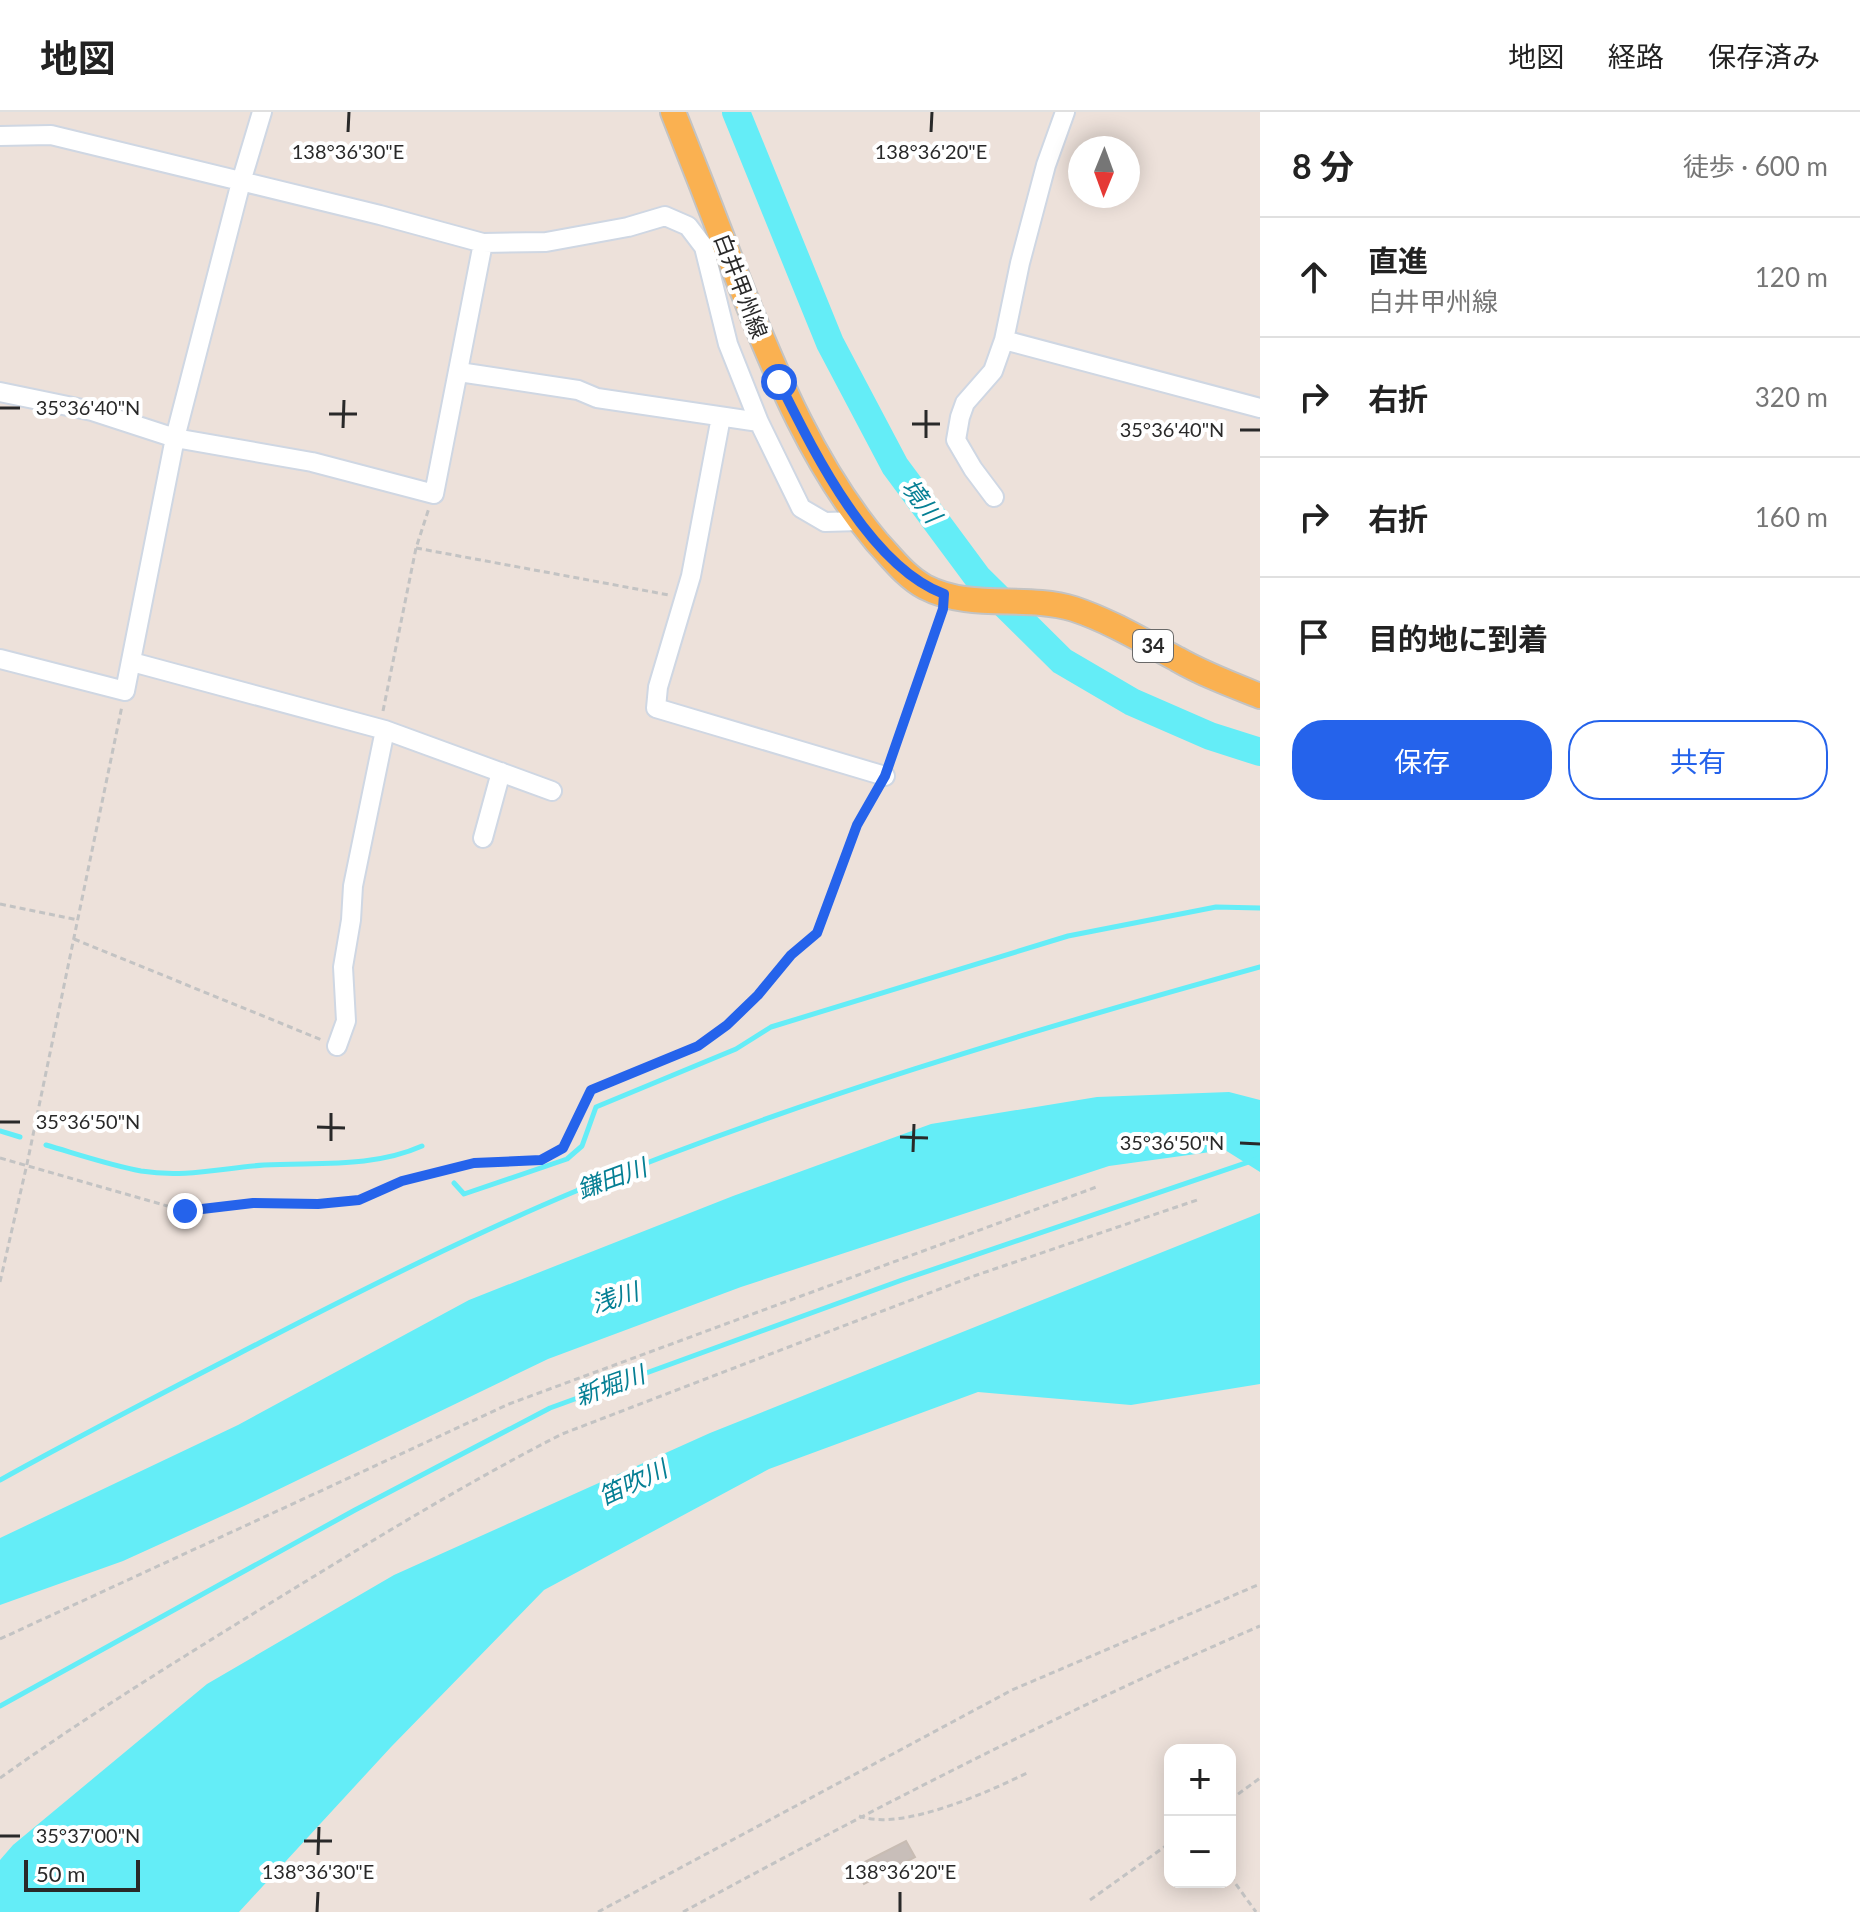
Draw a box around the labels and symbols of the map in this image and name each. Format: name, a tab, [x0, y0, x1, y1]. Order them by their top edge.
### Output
north arrow	[1068, 136, 1140, 208]
text: 138°36'30"E	[292, 139, 404, 163]
text: 138°36'20"E	[875, 139, 987, 163]
street label: 白井甲州線	[709, 230, 774, 342]
route start	[761, 364, 797, 400]
text: 35°36'40"N	[36, 395, 140, 419]
text: 35°36'40"N	[1120, 417, 1224, 441]
water label: 境川	[896, 472, 950, 530]
road number: 34	[1133, 630, 1173, 662]
text: 35°36'50"N	[36, 1109, 140, 1133]
text: 35°36'50"N	[1120, 1130, 1224, 1154]
water label: 鎌田川	[573, 1151, 653, 1204]
route end	[167, 1193, 203, 1229]
water label: 浅川	[587, 1275, 645, 1317]
water label: 新堀川	[571, 1358, 651, 1411]
water label: 笛吹川	[594, 1452, 674, 1510]
text: 35°37'00"N	[36, 1823, 140, 1847]
scale bar	[24, 1856, 140, 1892]
text: 138°36'30"E	[262, 1859, 374, 1883]
text: 138°36'20"E	[844, 1859, 956, 1883]

